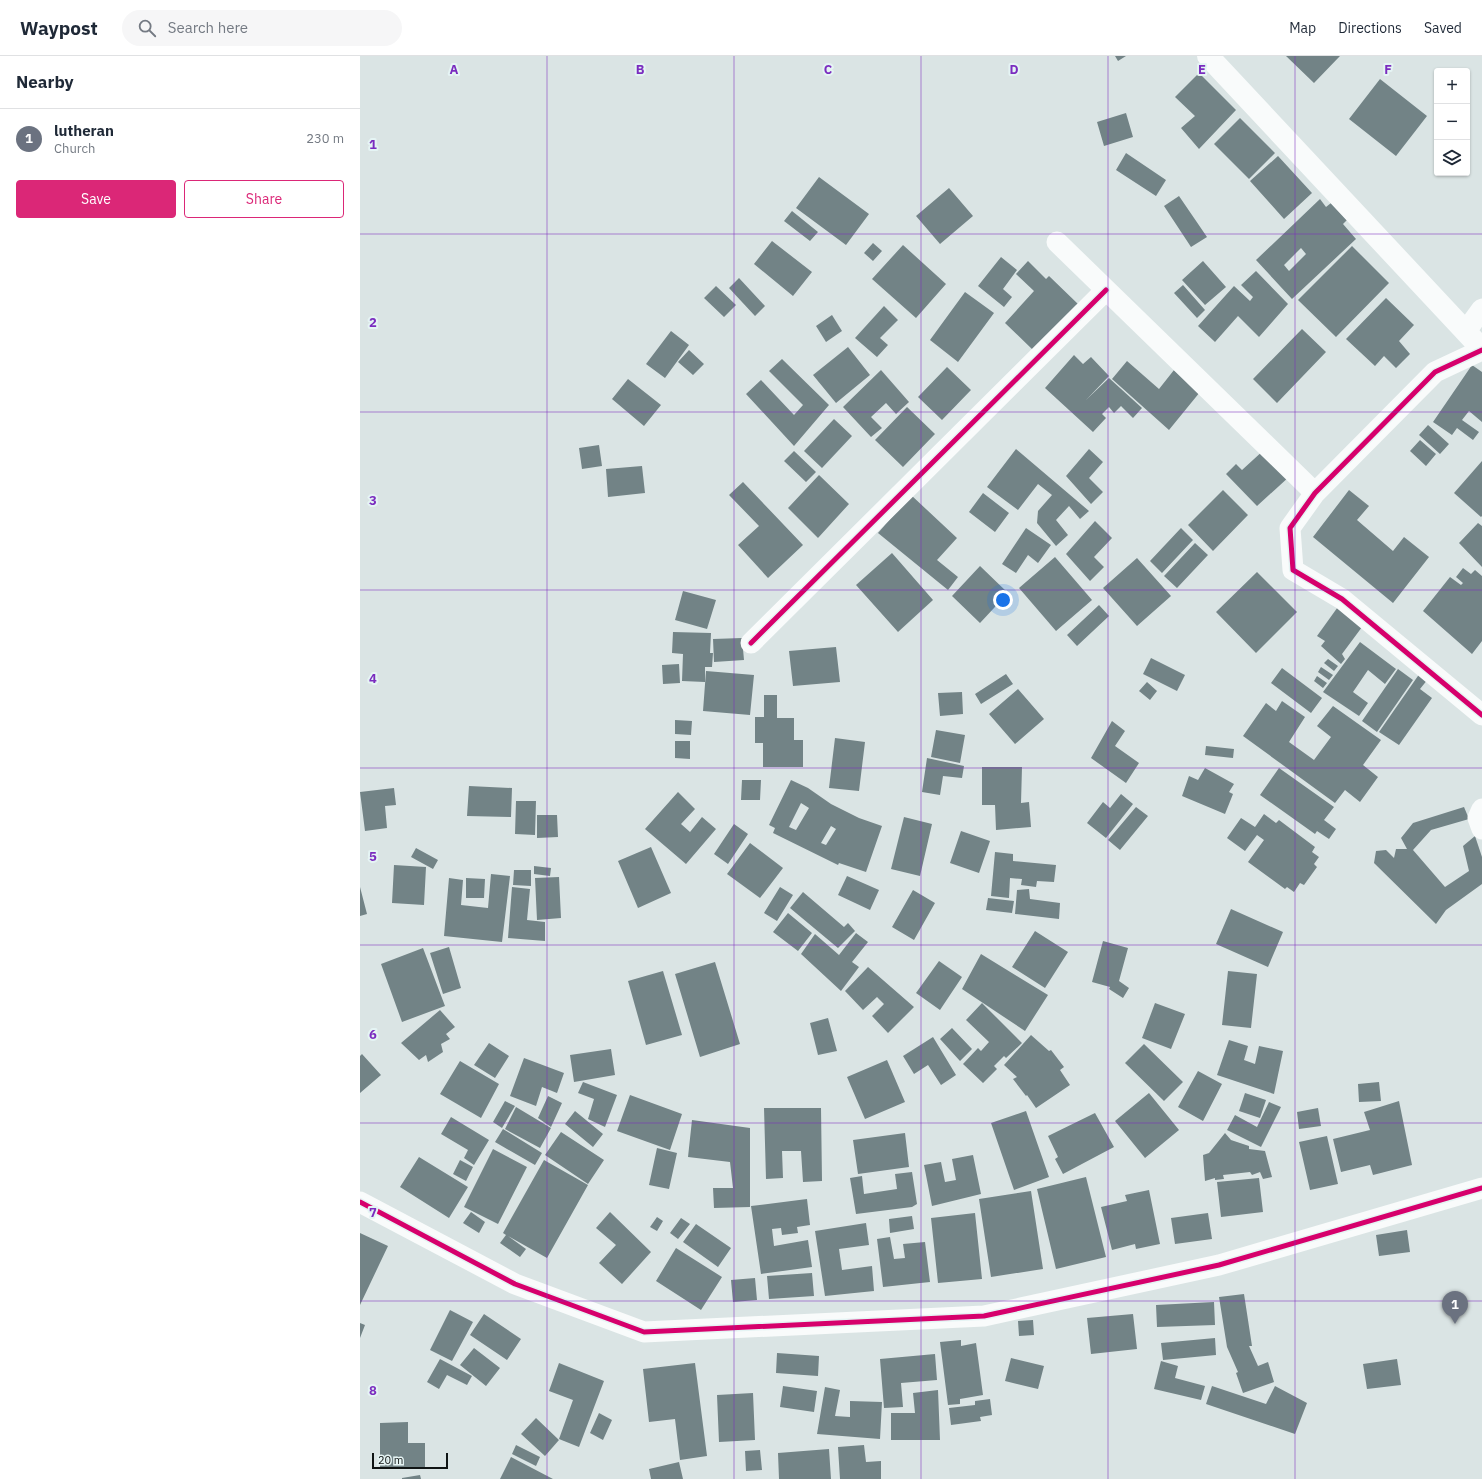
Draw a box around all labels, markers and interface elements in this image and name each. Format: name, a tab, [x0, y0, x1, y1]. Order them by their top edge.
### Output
search box	[122, 10, 402, 46]
text: Waypost	[20, 16, 98, 40]
icon: search	[136, 17, 158, 39]
text: Search here	[168, 18, 248, 37]
text: Map	[1289, 19, 1316, 37]
text: Directions	[1338, 19, 1402, 37]
text: Saved	[1424, 19, 1462, 37]
text: A	[450, 61, 459, 78]
text: B	[636, 61, 645, 78]
text: C	[824, 61, 833, 78]
text: D	[1009, 61, 1019, 78]
text: E	[1198, 61, 1206, 78]
text: F	[1384, 61, 1392, 78]
map controls	[1434, 68, 1470, 176]
button: +	[1434, 68, 1470, 104]
text: Nearby	[16, 71, 74, 93]
button: −	[1434, 104, 1470, 140]
text: lutheran	[54, 121, 114, 140]
text: 1	[25, 130, 33, 147]
text: 230 m	[306, 130, 344, 147]
text: 1	[369, 136, 377, 153]
text: Church	[54, 140, 95, 157]
button: layers	[1434, 140, 1470, 176]
button: Save	[16, 180, 176, 218]
button: Share	[184, 180, 344, 218]
text: 2	[369, 314, 377, 331]
text: 3	[369, 492, 377, 509]
your location	[993, 590, 1013, 610]
text: 4	[369, 670, 377, 687]
text: 5	[369, 848, 377, 865]
text: 6	[369, 1026, 377, 1043]
text: 7	[369, 1204, 377, 1221]
pin: 1	[1442, 1291, 1468, 1324]
text: 8	[369, 1382, 377, 1399]
scale bar	[372, 1451, 448, 1470]
text: 20 m	[378, 1453, 403, 1467]

